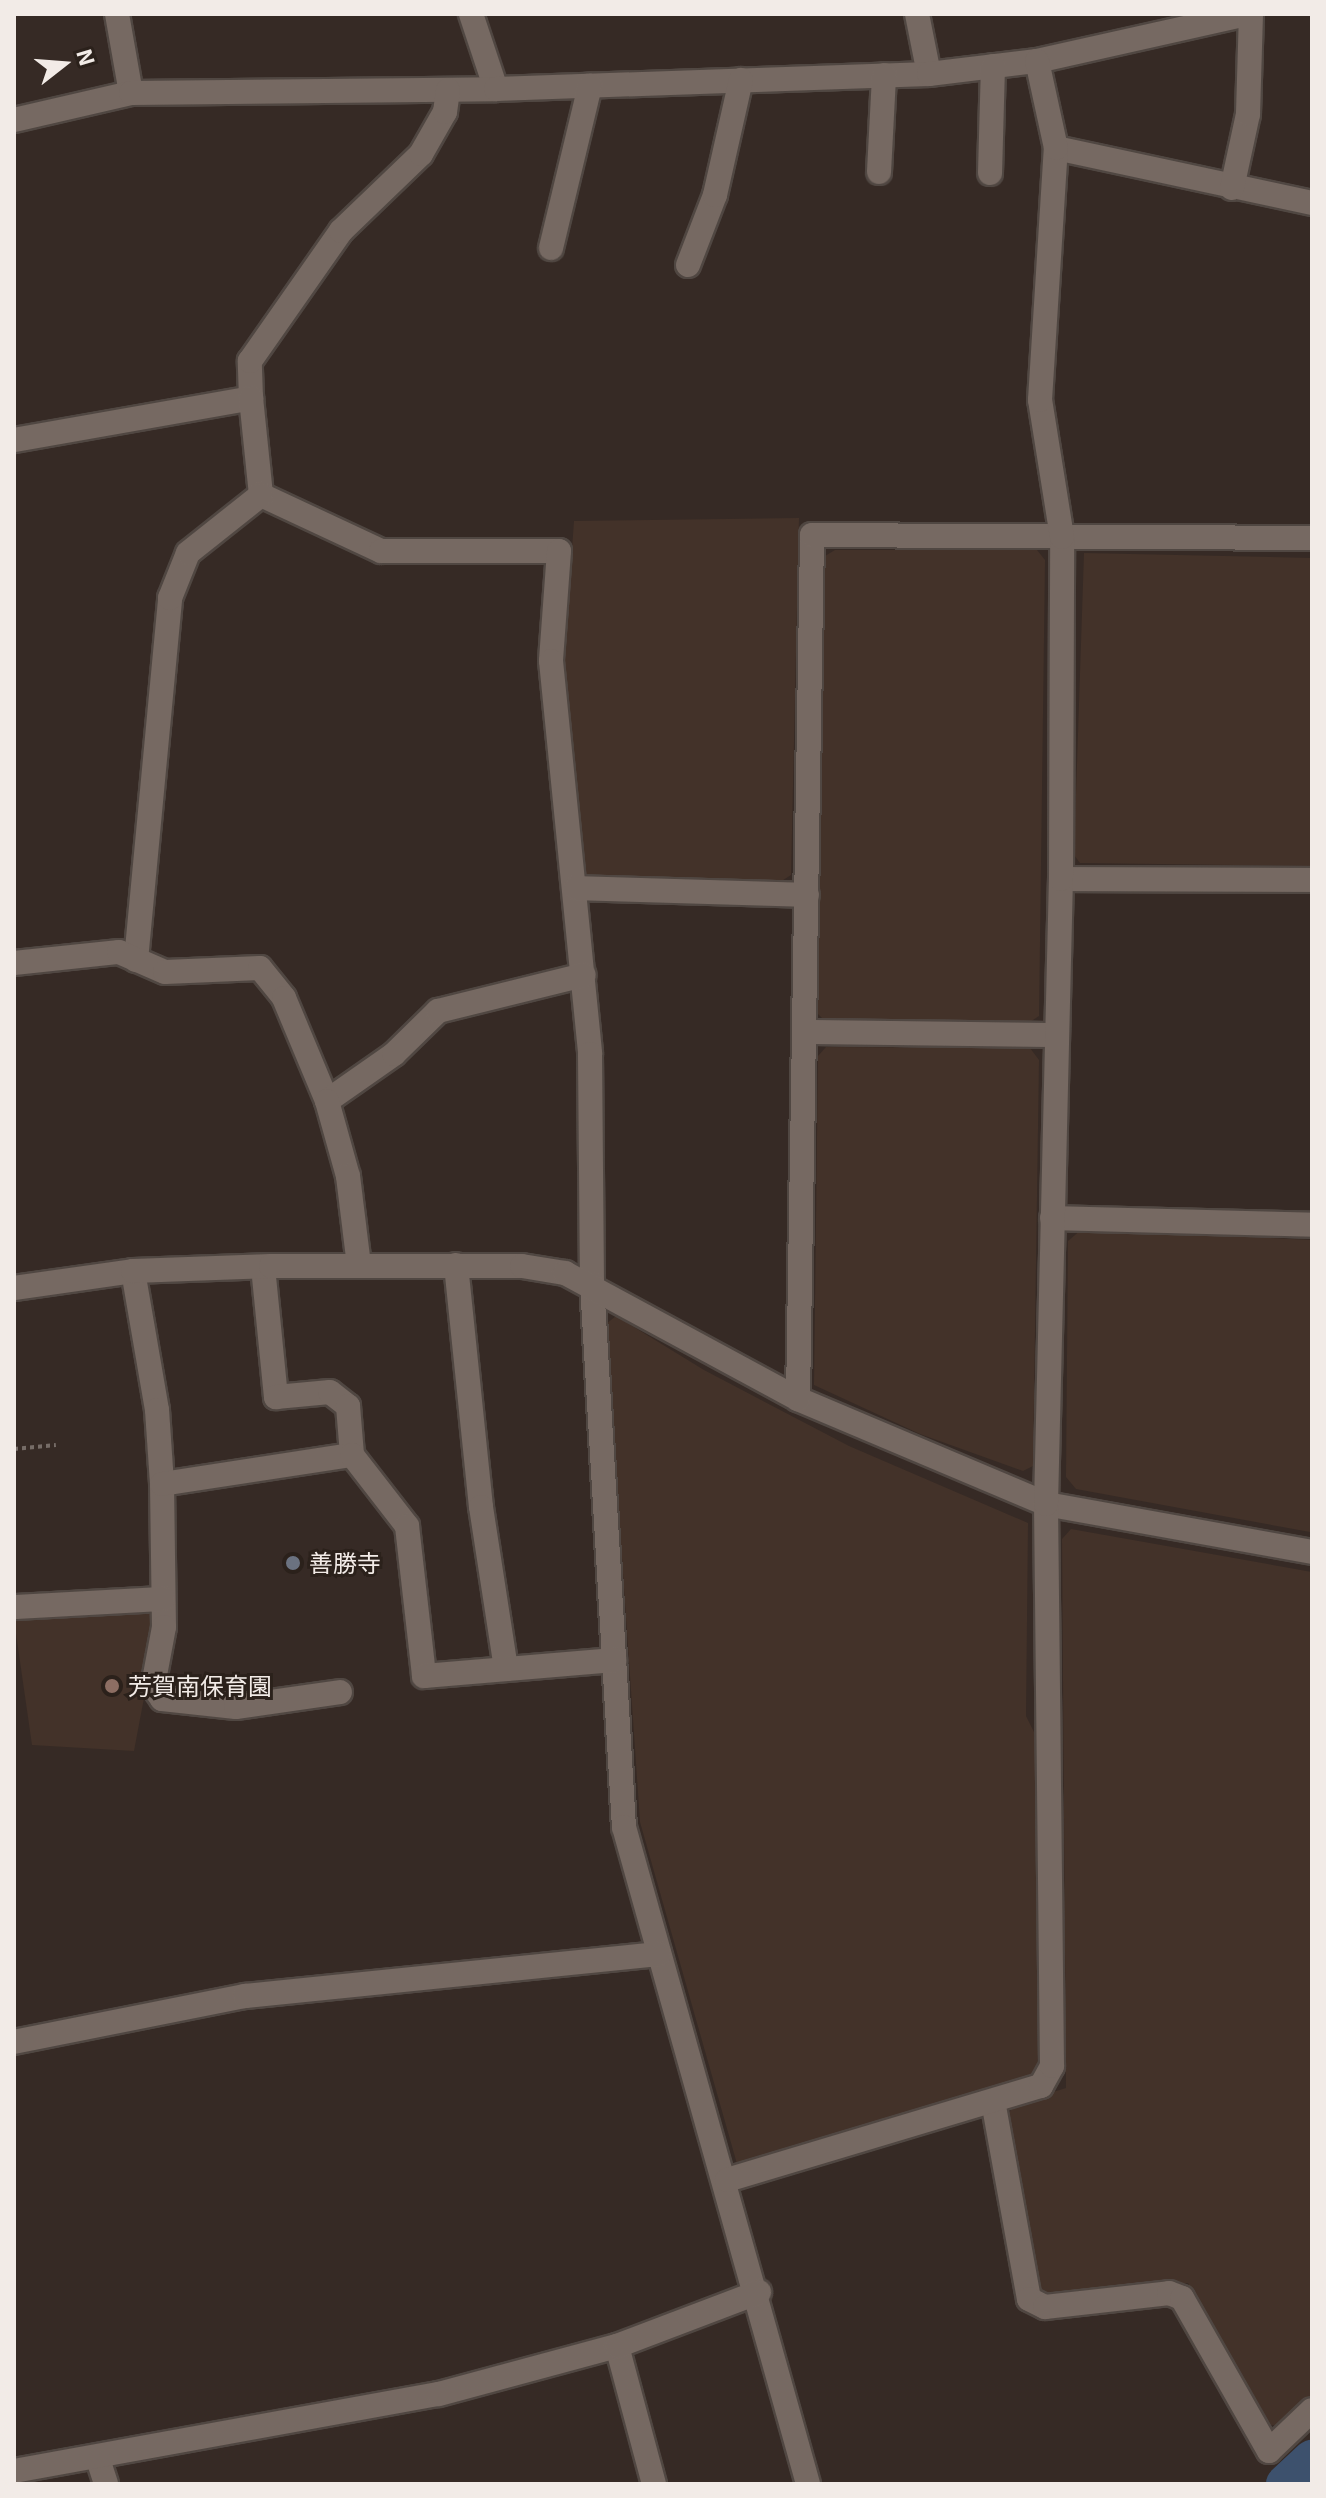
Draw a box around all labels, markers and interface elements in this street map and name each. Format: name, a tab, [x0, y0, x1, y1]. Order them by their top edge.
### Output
north arrow	[24, 24, 104, 104]
text: N	[72, 46, 102, 68]
place label: 善勝寺	[309, 1549, 381, 1577]
marker: 善勝寺	[284, 1554, 302, 1572]
place label: 芳賀南保育園	[128, 1672, 272, 1700]
marker: 芳賀南保育園	[103, 1677, 121, 1695]

